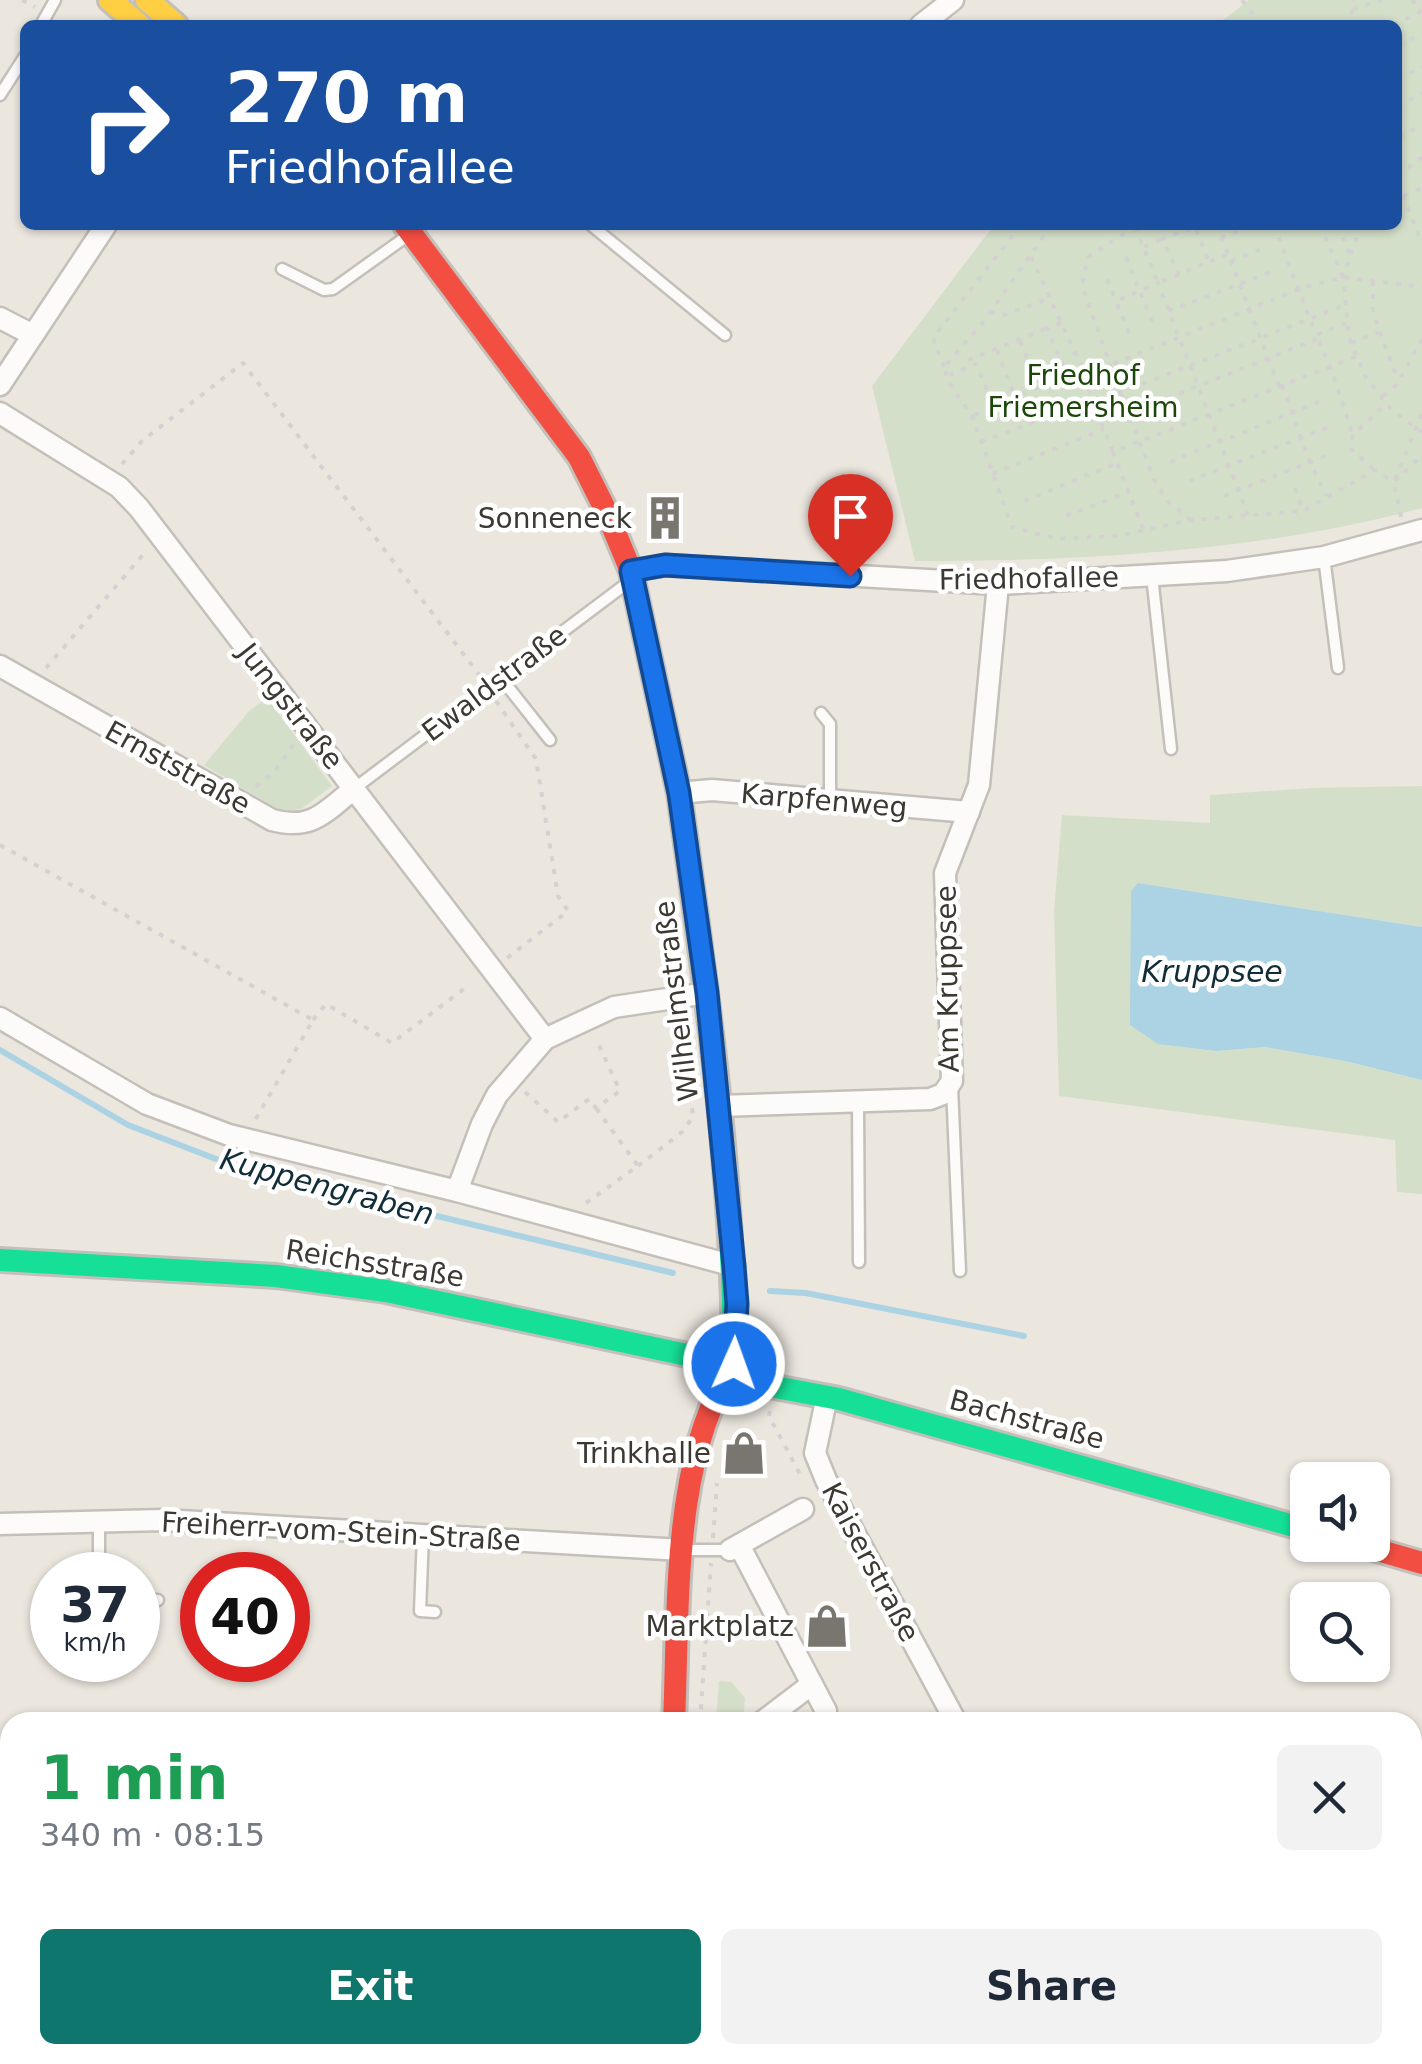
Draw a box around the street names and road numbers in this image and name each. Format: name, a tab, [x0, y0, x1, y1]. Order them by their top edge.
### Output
street label: Friedhofallee	[939, 560, 1119, 597]
street label: Ewaldstraße	[416, 618, 573, 748]
street label: Jungstraße	[230, 635, 350, 776]
street label: Ernststraße	[99, 714, 256, 821]
street label: Karpfenweg	[739, 777, 909, 824]
street label: Am Kruppsee	[929, 885, 966, 1073]
street label: Wilhelmstraße	[648, 899, 705, 1103]
street label: Reichsstraße	[283, 1233, 466, 1294]
street label: Bachstraße	[946, 1383, 1108, 1456]
street label: Kaiserstraße	[815, 1477, 926, 1647]
street label: Freiherr-vom-Stein-Straße	[160, 1506, 522, 1557]

